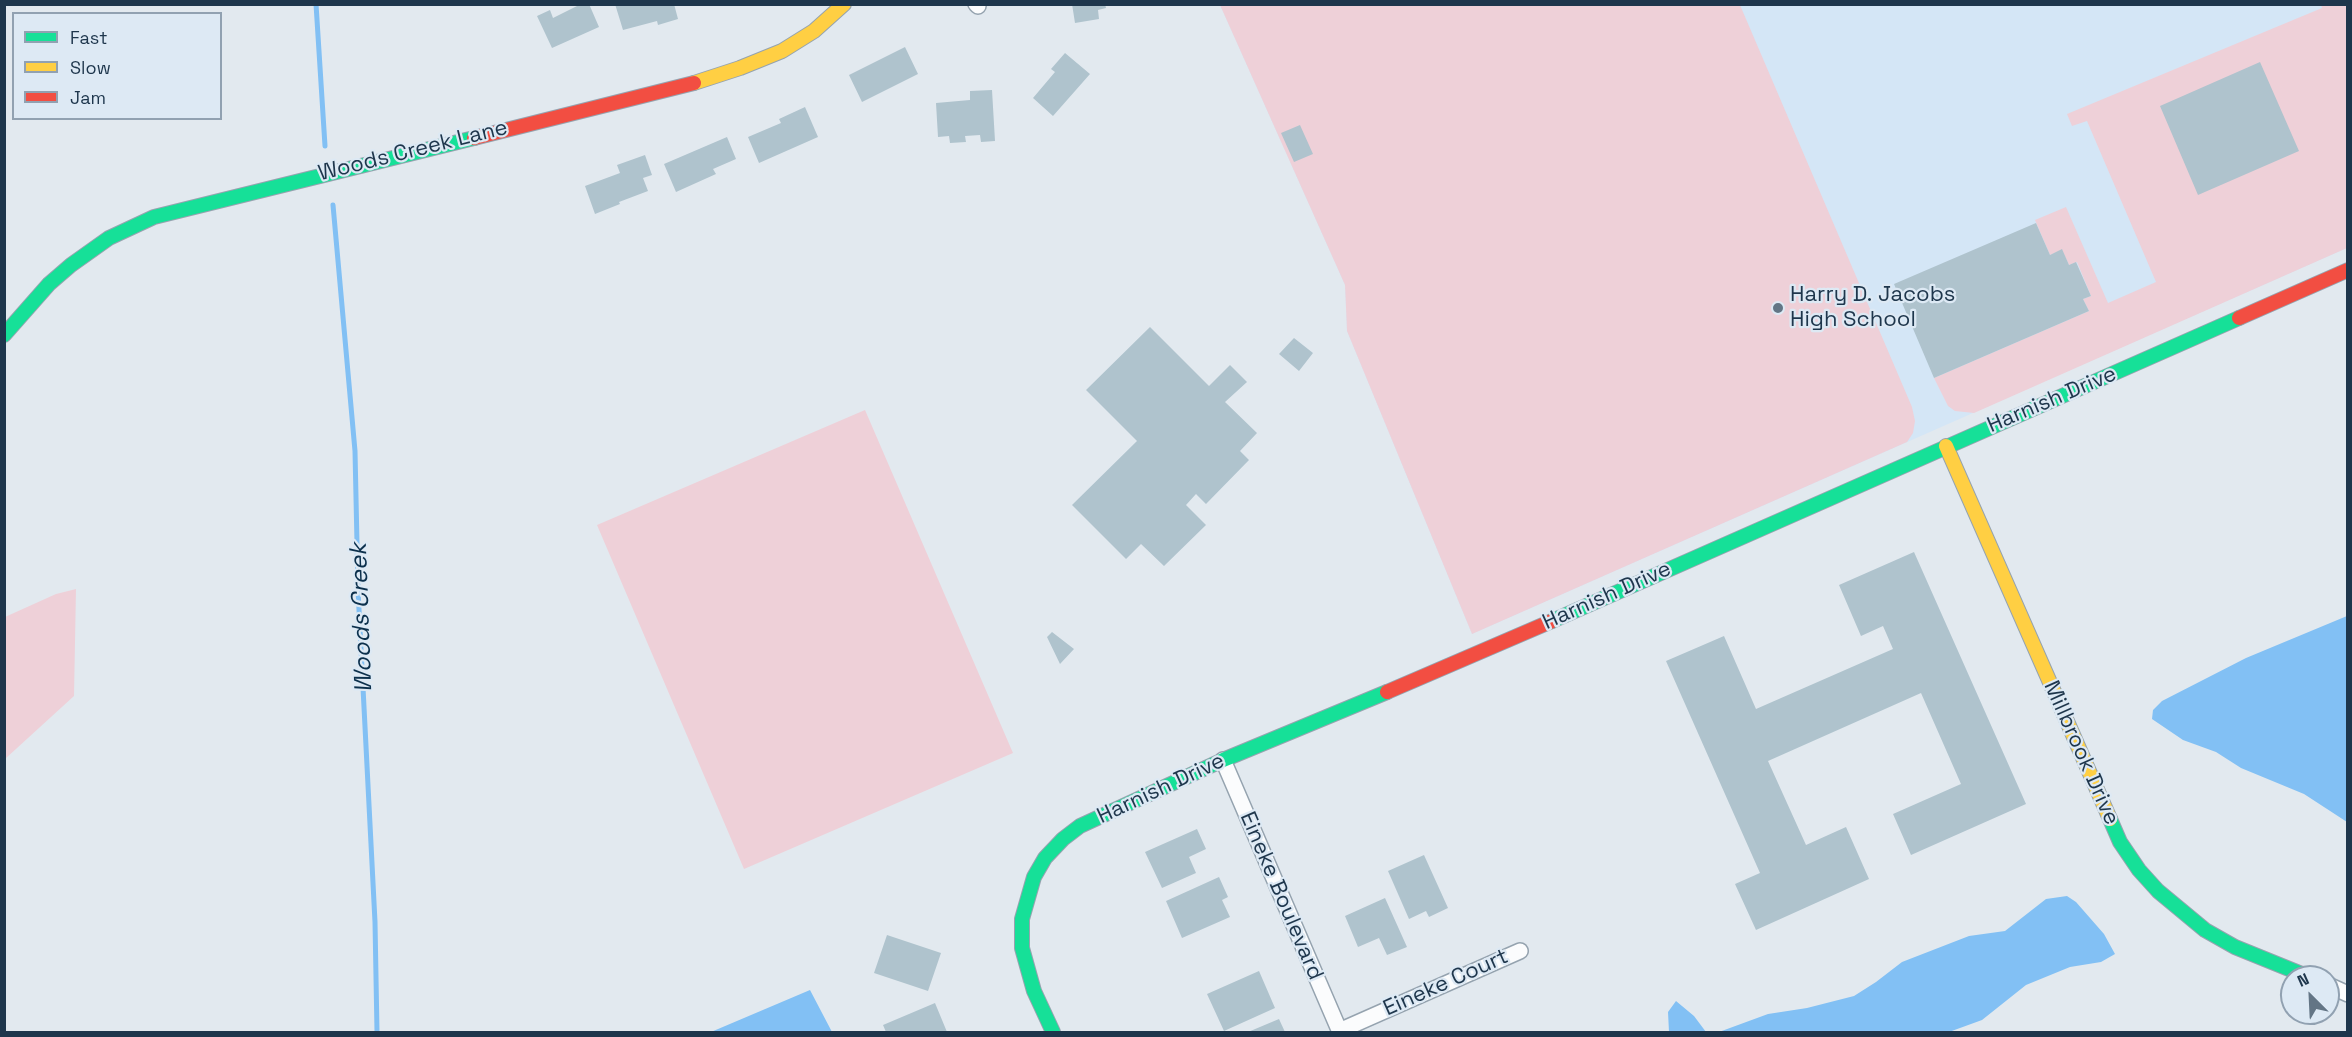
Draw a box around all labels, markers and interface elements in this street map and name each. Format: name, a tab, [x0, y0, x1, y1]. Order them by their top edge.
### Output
legend	[12, 12, 222, 120]
text: Fast	[70, 26, 107, 49]
text: Slow	[70, 56, 111, 79]
text: Jam	[70, 86, 106, 109]
street label: Woods Creek Lane	[316, 115, 510, 187]
place label: Harry D. Jacobs High School	[1790, 282, 1955, 334]
marker: Harry D. Jacobs High School	[1771, 301, 1785, 315]
street label: Harnish Drive	[1983, 361, 2121, 439]
water label: Woods Creek	[345, 543, 379, 693]
street label: Harnish Drive	[1539, 556, 1675, 636]
street label: Millbrook Drive	[2037, 677, 2125, 829]
street label: Harnish Drive	[1093, 748, 1229, 830]
street label: Eineke Boulevard	[1234, 808, 1328, 984]
street label: Eineke Court	[1380, 944, 1512, 1022]
north arrow	[2280, 965, 2340, 1025]
text: N	[2294, 968, 2312, 992]

